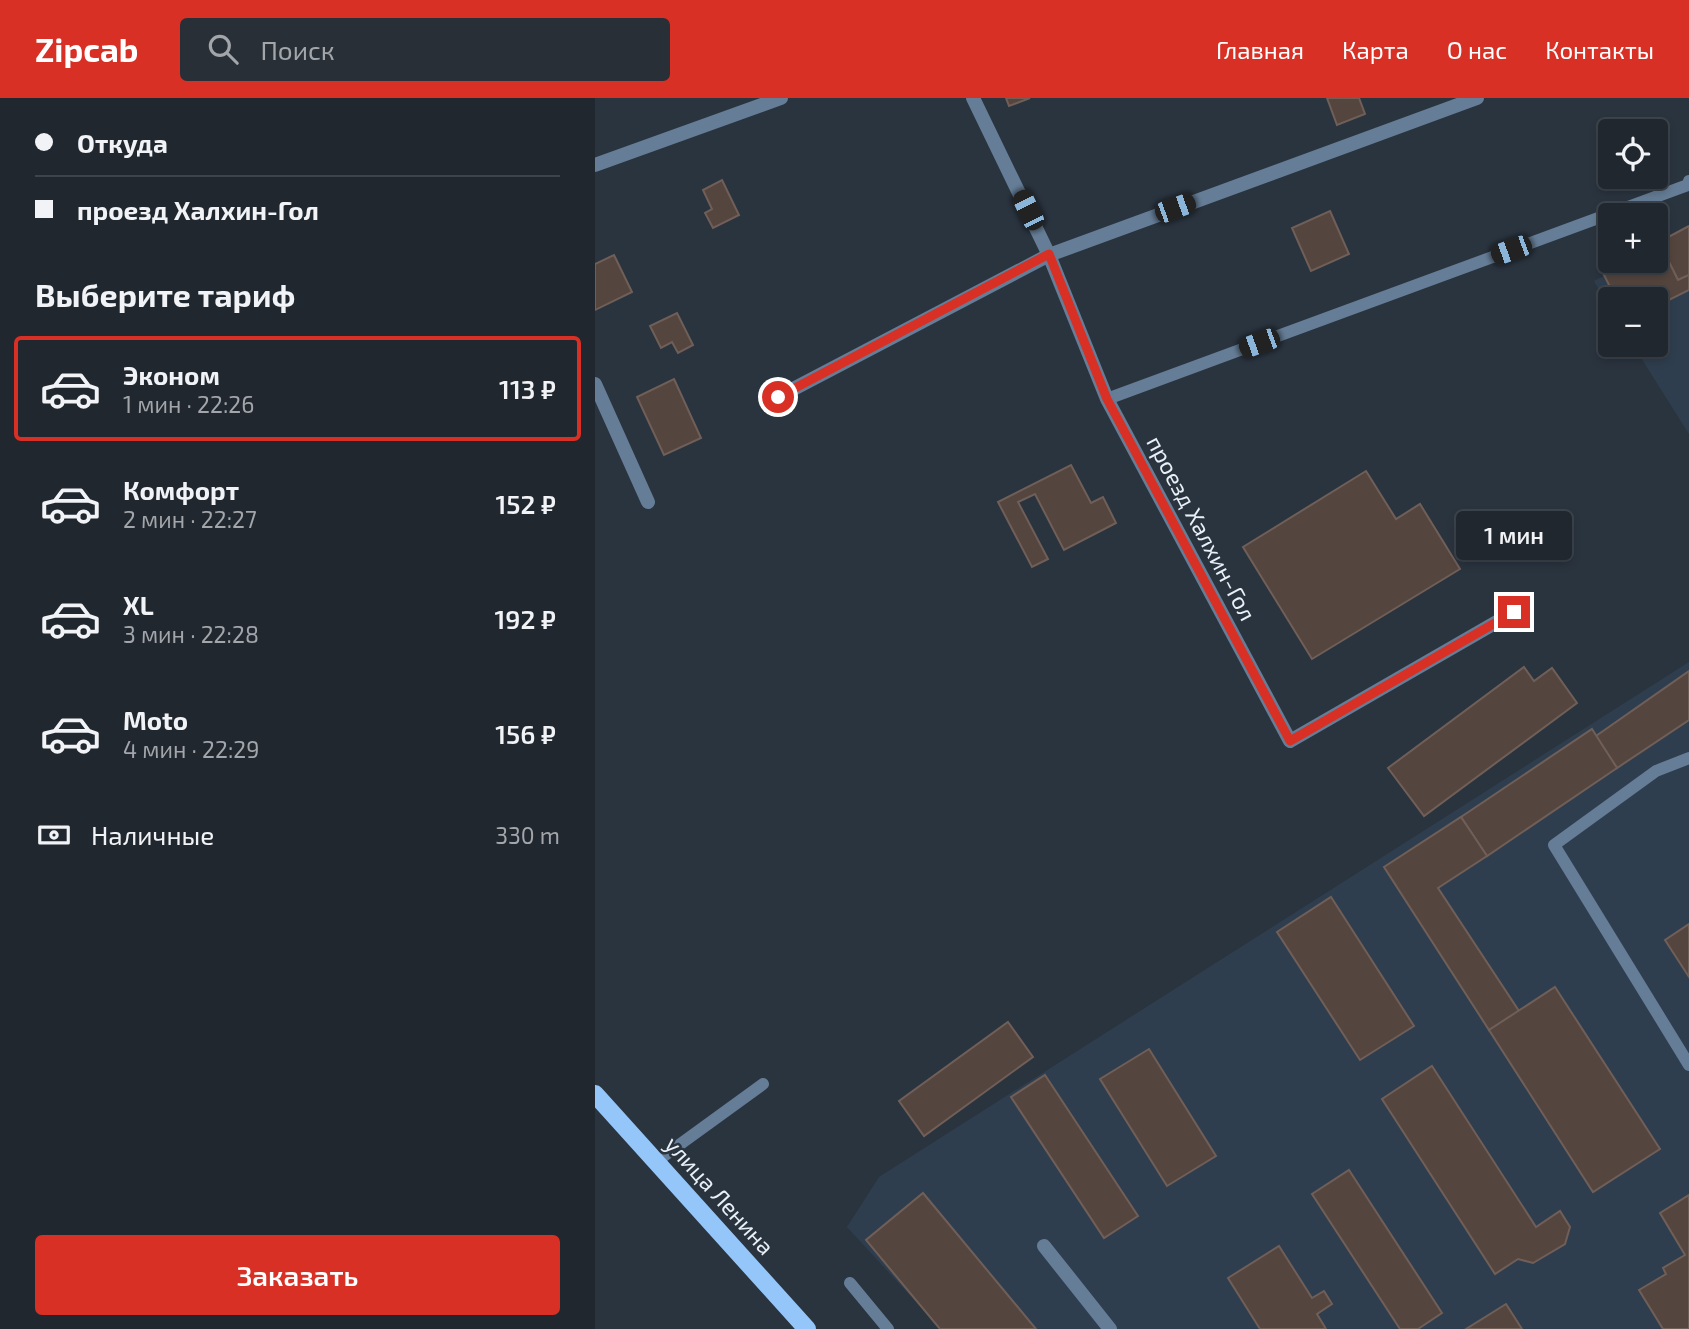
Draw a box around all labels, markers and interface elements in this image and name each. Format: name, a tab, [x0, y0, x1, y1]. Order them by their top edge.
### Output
search box	[180, 18, 670, 81]
text: Zipcab	[35, 29, 138, 69]
icon: search	[204, 30, 242, 68]
text: Поиск	[260, 34, 335, 65]
text: Главная	[1216, 35, 1304, 64]
text: Карта	[1342, 35, 1409, 64]
text: О нас	[1447, 35, 1507, 64]
text: Контакты	[1545, 35, 1654, 64]
map controls	[1598, 119, 1668, 357]
button: locate	[1598, 119, 1668, 189]
text: Откуда	[77, 127, 168, 158]
car	[1010, 187, 1047, 233]
car	[1152, 191, 1199, 225]
text: проезд Халхин-Гол	[77, 194, 319, 225]
button: +	[1598, 203, 1668, 273]
car	[1488, 233, 1535, 267]
text: Выберите тариф	[35, 275, 295, 313]
button: −	[1598, 287, 1668, 357]
car	[1236, 326, 1283, 360]
icon: car	[39, 357, 102, 420]
text: Эконом	[123, 359, 220, 390]
text: 113 ₽	[499, 373, 556, 404]
route start	[762, 381, 794, 413]
text: 1 мин · 22:26	[123, 390, 254, 418]
street label: проезд Халхин-Гол	[1141, 431, 1263, 625]
icon: car	[39, 472, 102, 535]
text: Комфорт	[123, 474, 239, 505]
text: 152 ₽	[495, 488, 556, 519]
text: 2 мин · 22:27	[123, 505, 257, 533]
callout: 1 мин	[1456, 510, 1572, 560]
text: 1 мин	[1484, 521, 1544, 549]
icon: car	[39, 587, 102, 650]
text: XL	[123, 589, 154, 620]
route end	[1498, 596, 1530, 628]
text: 192 ₽	[494, 603, 556, 634]
text: 3 мин · 22:28	[123, 620, 259, 648]
icon: car	[39, 702, 102, 765]
text: Moto	[123, 704, 188, 735]
text: 156 ₽	[495, 718, 556, 749]
text: 4 мин · 22:29	[123, 735, 259, 763]
icon: cash	[35, 816, 73, 854]
text: Наличные	[91, 819, 214, 850]
text: 330 m	[495, 821, 560, 849]
street label: улица Ленина	[659, 1130, 780, 1261]
button: Заказать	[35, 1235, 560, 1315]

